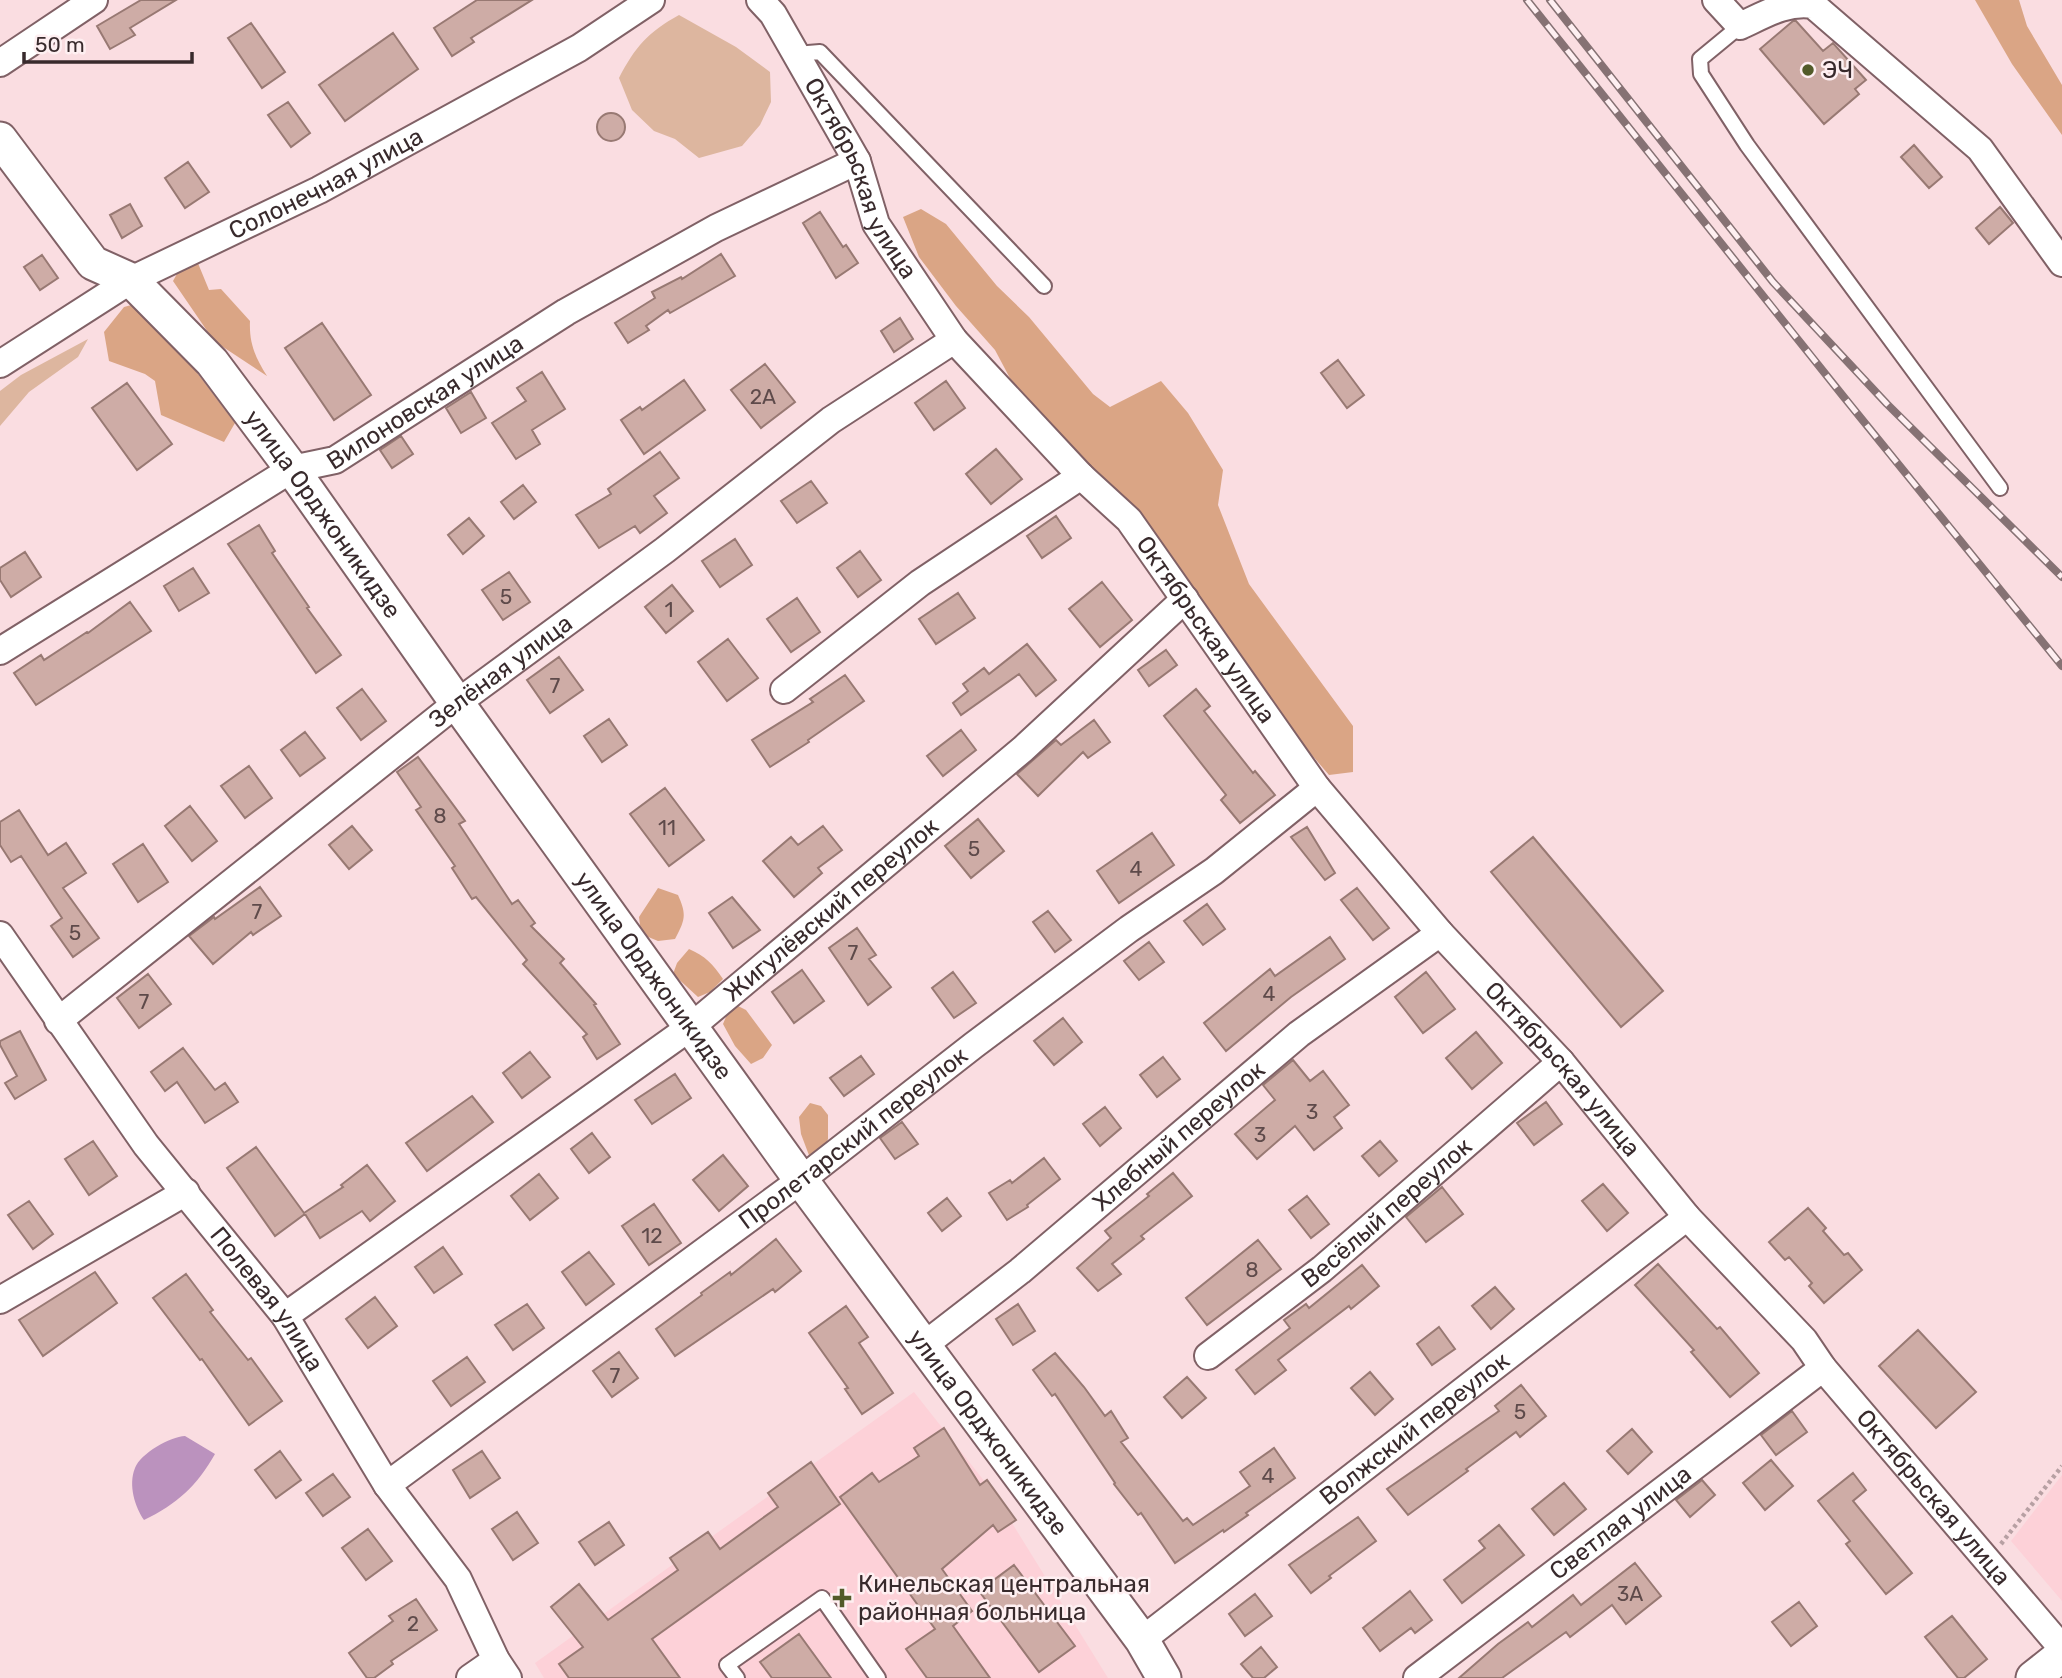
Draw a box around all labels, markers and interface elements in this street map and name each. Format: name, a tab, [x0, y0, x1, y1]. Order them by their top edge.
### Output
scale bar	[24, 21, 192, 65]
text: 50 m	[35, 32, 85, 57]
place label: ЭЧ	[1822, 56, 1853, 84]
marker: ЭЧ	[1800, 62, 1816, 78]
street label: Октябрьская улица	[798, 73, 923, 284]
street label: Солонечная улица	[224, 122, 428, 245]
street label: Вилоновская улица	[322, 329, 528, 475]
house number: 2А	[750, 384, 776, 409]
street label: улица Орджоникидзе	[239, 404, 407, 624]
street label: Октябрьская улица	[1131, 531, 1281, 729]
house number: 5	[500, 584, 512, 609]
house number: 1	[665, 597, 674, 622]
street label: Зелёная улица	[423, 609, 578, 734]
house number: 7	[550, 673, 561, 698]
house number: 8	[433, 803, 447, 828]
street label: Жигулёвский переулок	[718, 812, 944, 1007]
house number: 11	[658, 815, 676, 840]
house number: 5	[968, 836, 980, 861]
house number: 4	[1129, 856, 1143, 881]
street label: улица Орджоникидзе	[569, 866, 738, 1085]
house number: 7	[252, 899, 263, 924]
house number: 5	[69, 920, 81, 945]
house number: 7	[848, 940, 859, 965]
street label: Октябрьская улица	[1479, 976, 1646, 1162]
house number: 4	[1262, 981, 1276, 1006]
house number: 7	[139, 989, 150, 1014]
street label: Пролетарский переулок	[733, 1041, 973, 1235]
street label: Хлебный переулок	[1087, 1055, 1271, 1217]
house number: 3	[1306, 1099, 1318, 1124]
house number: 3	[1254, 1122, 1266, 1147]
street label: Весёлый переулок	[1296, 1132, 1477, 1294]
street label: Полевая улица	[204, 1221, 329, 1377]
house number: 12	[641, 1223, 663, 1248]
house number: 8	[1245, 1257, 1259, 1282]
street label: улица Орджоникидзе	[902, 1324, 1074, 1541]
street label: Волжский переулок	[1314, 1346, 1515, 1511]
house number: 7	[610, 1363, 621, 1388]
house number: 5	[1514, 1399, 1526, 1424]
street label: Октябрьская улица	[1851, 1404, 2016, 1591]
street label: Светлая улица	[1544, 1460, 1697, 1585]
house number: 4	[1261, 1463, 1275, 1488]
place label: Кинельская центральная районная больница	[858, 1570, 1150, 1626]
house number: 3А	[1617, 1581, 1643, 1606]
marker: Кинельская центральная районная больница	[832, 1588, 852, 1608]
house number: 2	[407, 1611, 419, 1636]

